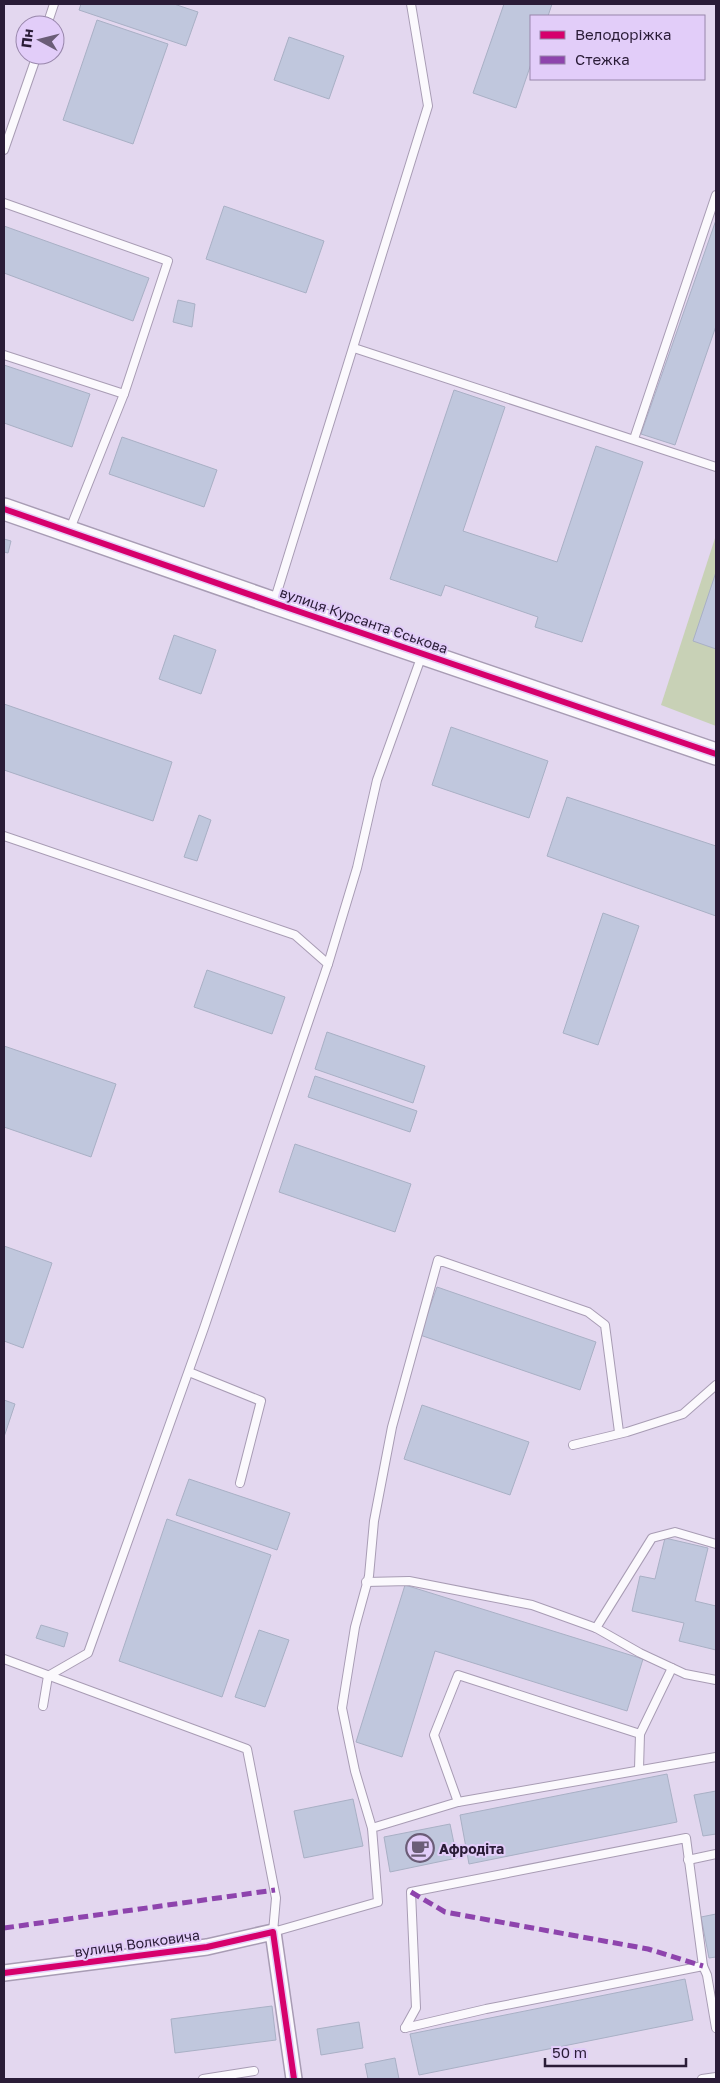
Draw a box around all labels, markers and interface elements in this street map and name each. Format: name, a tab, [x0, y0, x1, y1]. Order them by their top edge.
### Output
north arrow	[15, 15, 65, 65]
legend	[530, 15, 705, 80]
text: Велодоріжка	[575, 25, 672, 43]
text: Пн	[17, 28, 36, 49]
text: Стежка	[575, 50, 630, 68]
street label: вулиця Курсанта Єськова	[278, 583, 450, 657]
cafe icon: Афродіта	[405, 1833, 435, 1863]
place label: Афродіта	[439, 1840, 504, 1857]
street label: вулиця Волковича	[73, 1926, 201, 1960]
scale bar	[545, 2036, 686, 2068]
text: 50 m	[552, 2043, 587, 2061]

